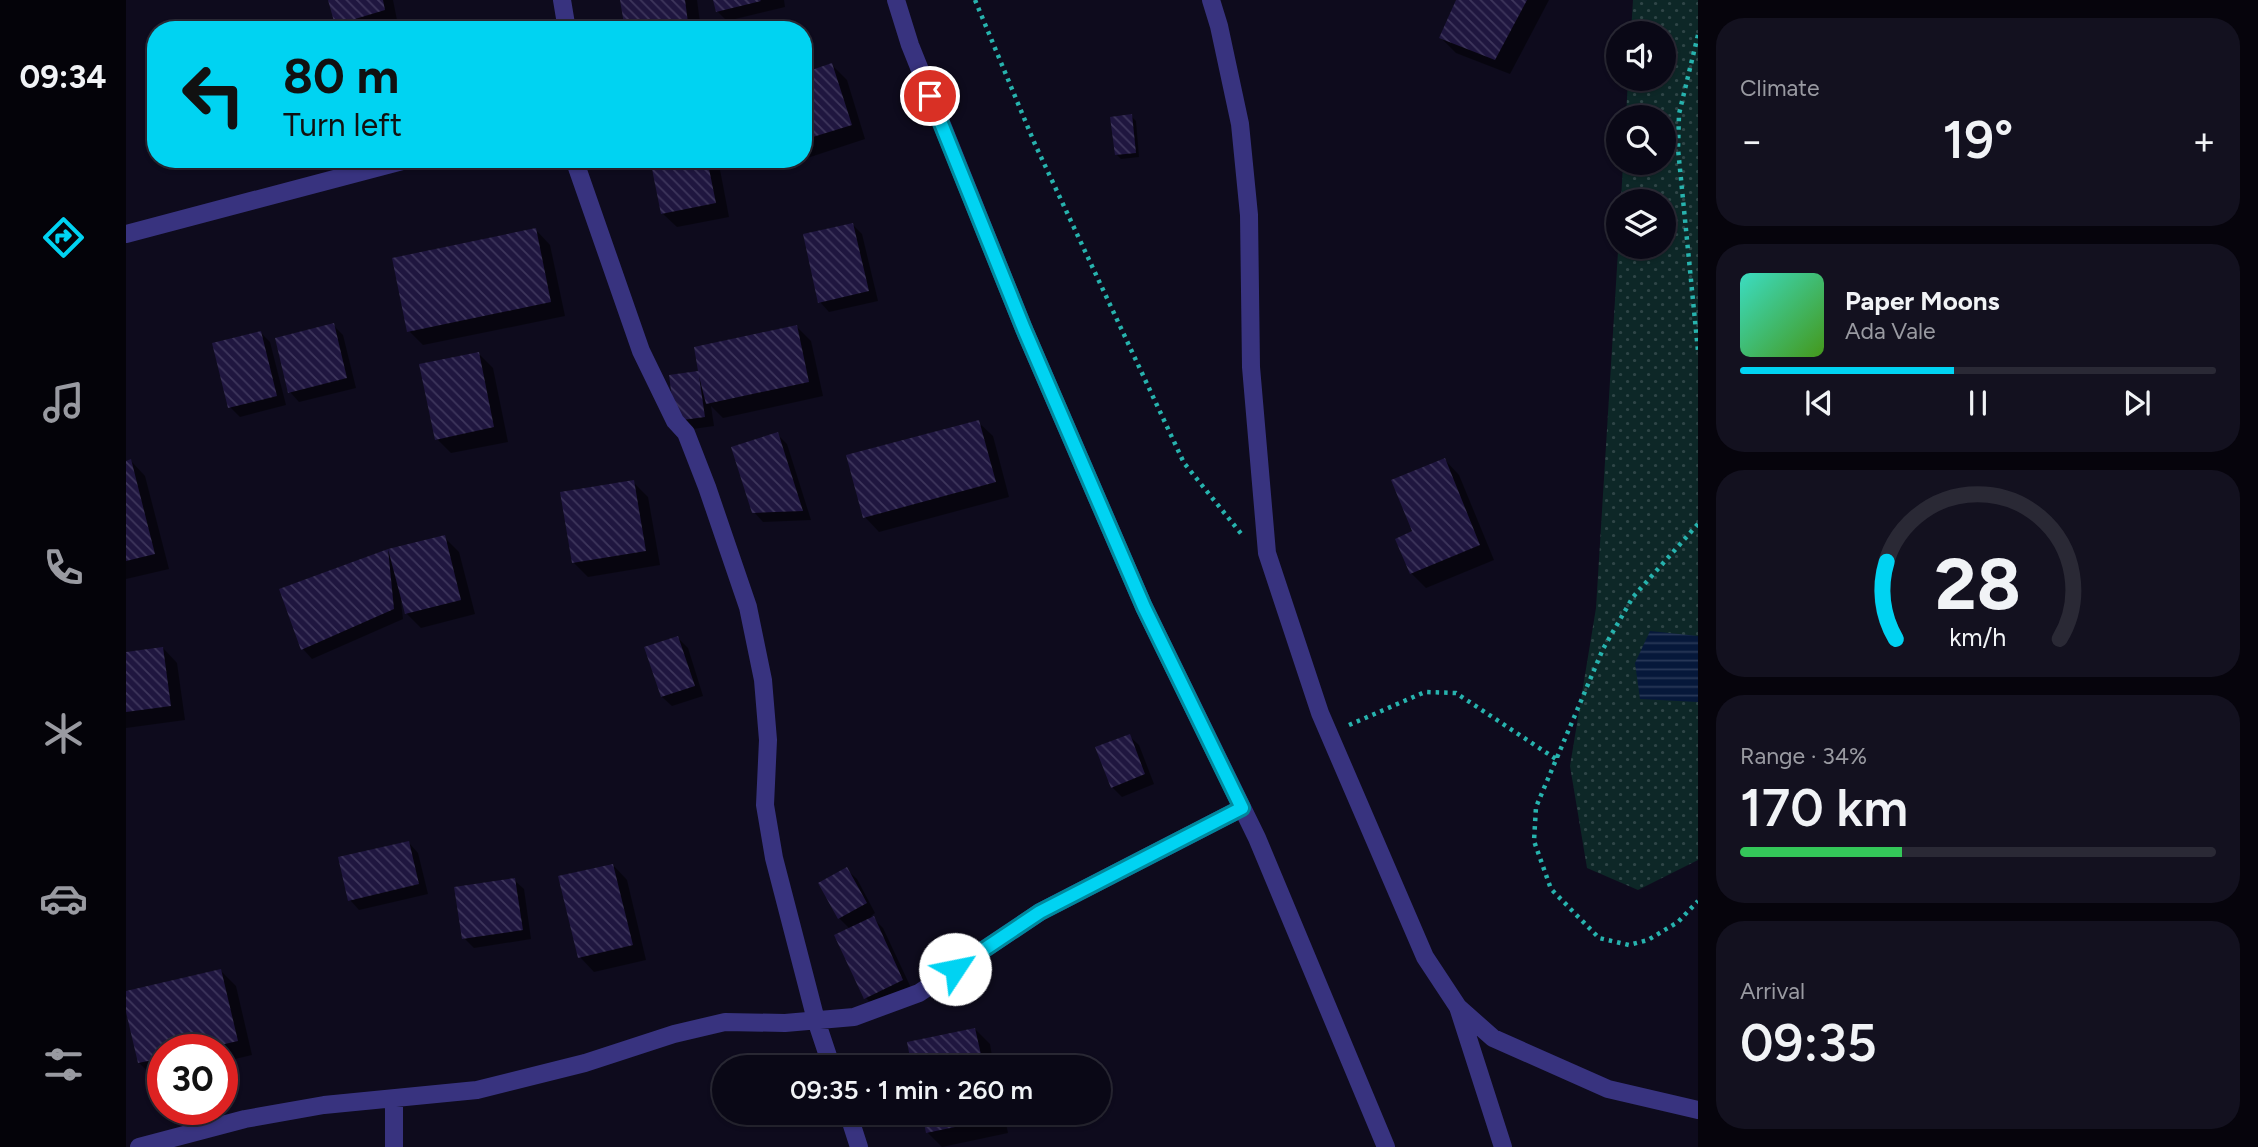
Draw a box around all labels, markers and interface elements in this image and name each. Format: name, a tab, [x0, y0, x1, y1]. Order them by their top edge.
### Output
map controls	[1606, 21, 1676, 259]
button: sound	[1606, 21, 1676, 91]
text: 80 m	[283, 46, 399, 105]
icon: left	[168, 49, 259, 140]
text: 09:34	[20, 58, 106, 96]
pin	[900, 66, 960, 126]
text: Climate	[1740, 74, 1819, 102]
icon: arrive	[911, 77, 949, 115]
button: search	[1606, 105, 1676, 175]
text: Turn left	[283, 106, 402, 144]
text: 19°	[1942, 109, 2014, 171]
text: −	[1740, 118, 1764, 164]
text: +	[2192, 118, 2216, 164]
button: layers	[1606, 189, 1676, 259]
icon: directions	[39, 213, 88, 262]
text: Paper Moons	[1845, 285, 2000, 317]
text: Ada Vale	[1845, 317, 1936, 345]
icon: music	[39, 378, 88, 427]
icon: previous	[1800, 384, 1838, 422]
icon: pause	[1959, 384, 1997, 422]
icon: next	[2118, 384, 2156, 422]
text: 28	[1935, 541, 2021, 628]
icon: phone	[39, 543, 88, 592]
text: km/h	[1949, 622, 2007, 652]
icon: climate	[39, 709, 88, 758]
text: Range · 34%	[1740, 742, 1867, 770]
text: 170 km	[1740, 777, 1908, 839]
icon: car	[39, 874, 88, 923]
position arrow	[918, 932, 992, 1006]
text: Arrival	[1740, 977, 1805, 1005]
text: 09:35	[1740, 1012, 1877, 1074]
speed limit sign: 30	[147, 1034, 238, 1125]
icon: filters	[39, 1040, 88, 1089]
text: 09:35 · 1 min · 260 m	[790, 1074, 1033, 1106]

